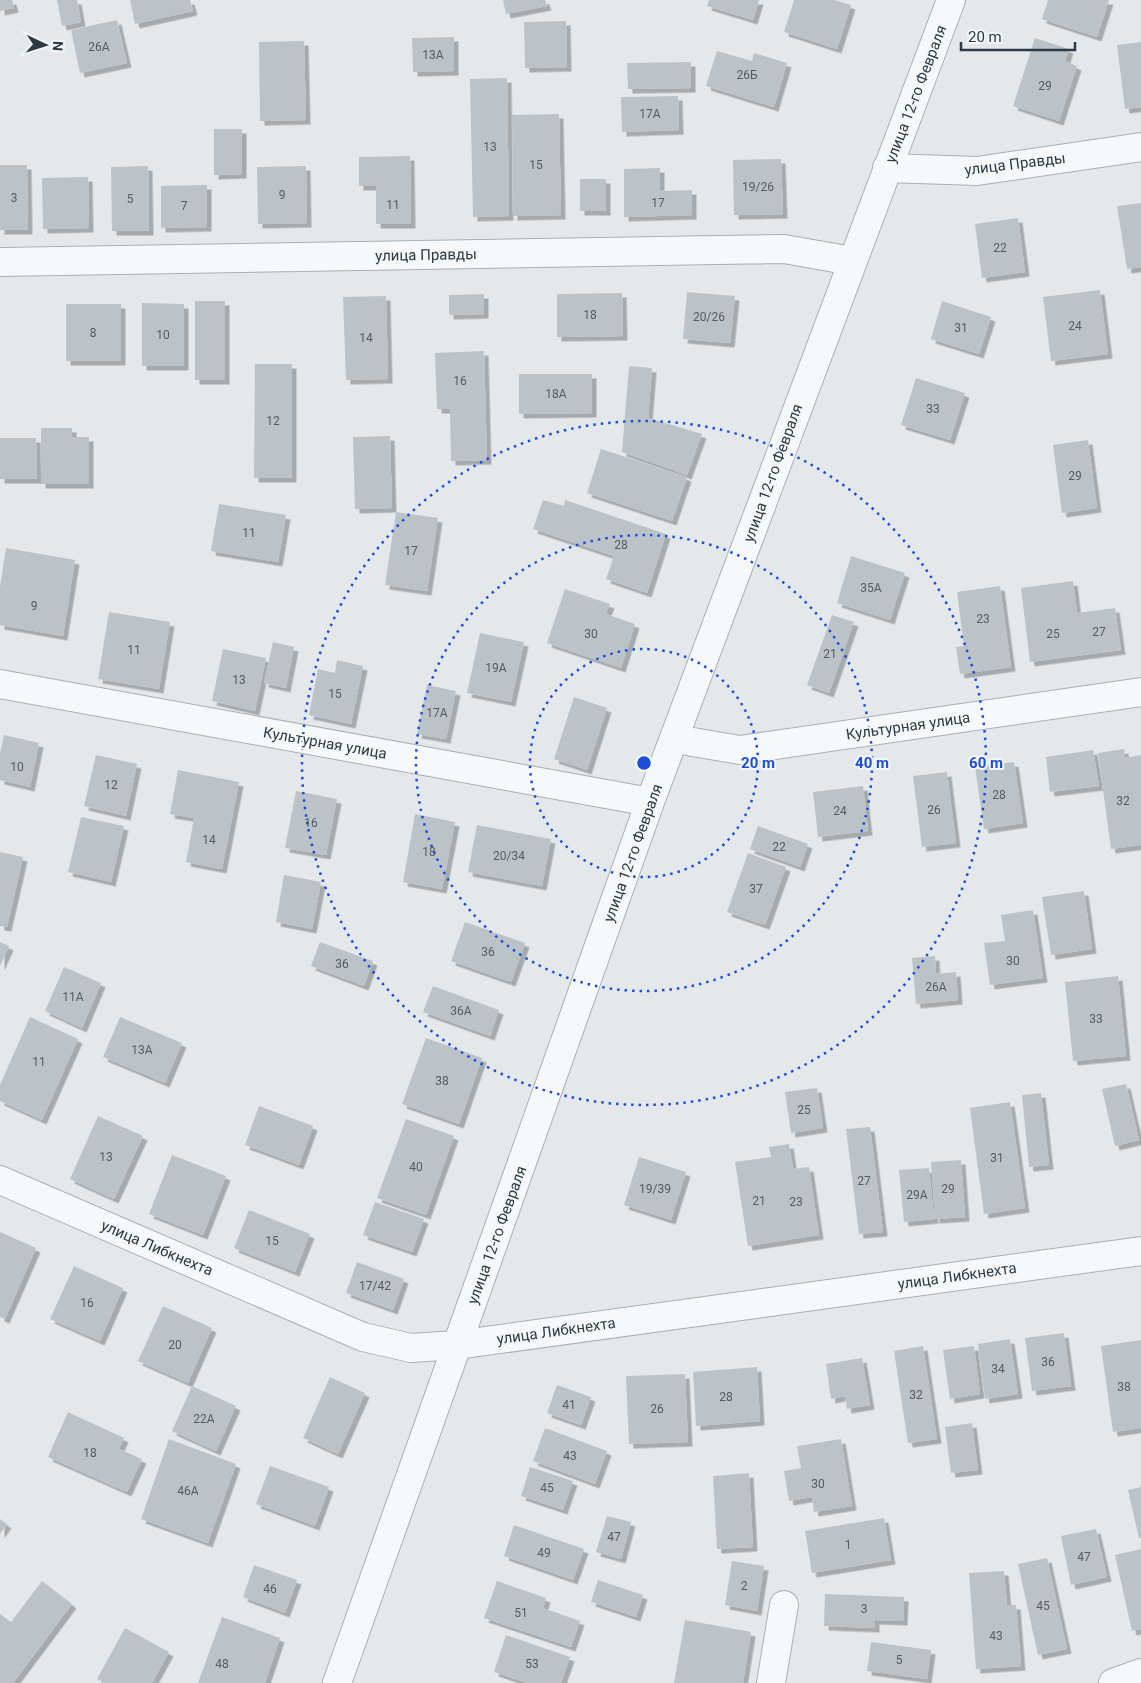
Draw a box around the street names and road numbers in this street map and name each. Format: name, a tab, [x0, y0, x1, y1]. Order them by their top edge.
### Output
street label: улица 12-го Февраля	[881, 23, 951, 165]
street label: улица Правды	[964, 149, 1066, 179]
street label: улица Правды	[375, 245, 477, 265]
street label: улица 12-го Февраля	[740, 401, 806, 545]
street label: Культурная улица	[845, 708, 971, 744]
street label: Культурная улица	[262, 723, 388, 763]
street label: улица 12-го Февраля	[600, 781, 666, 925]
street label: улица 12-го Февраля	[464, 1163, 530, 1307]
street label: улица Либкнехта	[98, 1216, 216, 1280]
street label: улица Либкнехта	[896, 1259, 1018, 1293]
street label: улица Либкнехта	[495, 1314, 617, 1348]

